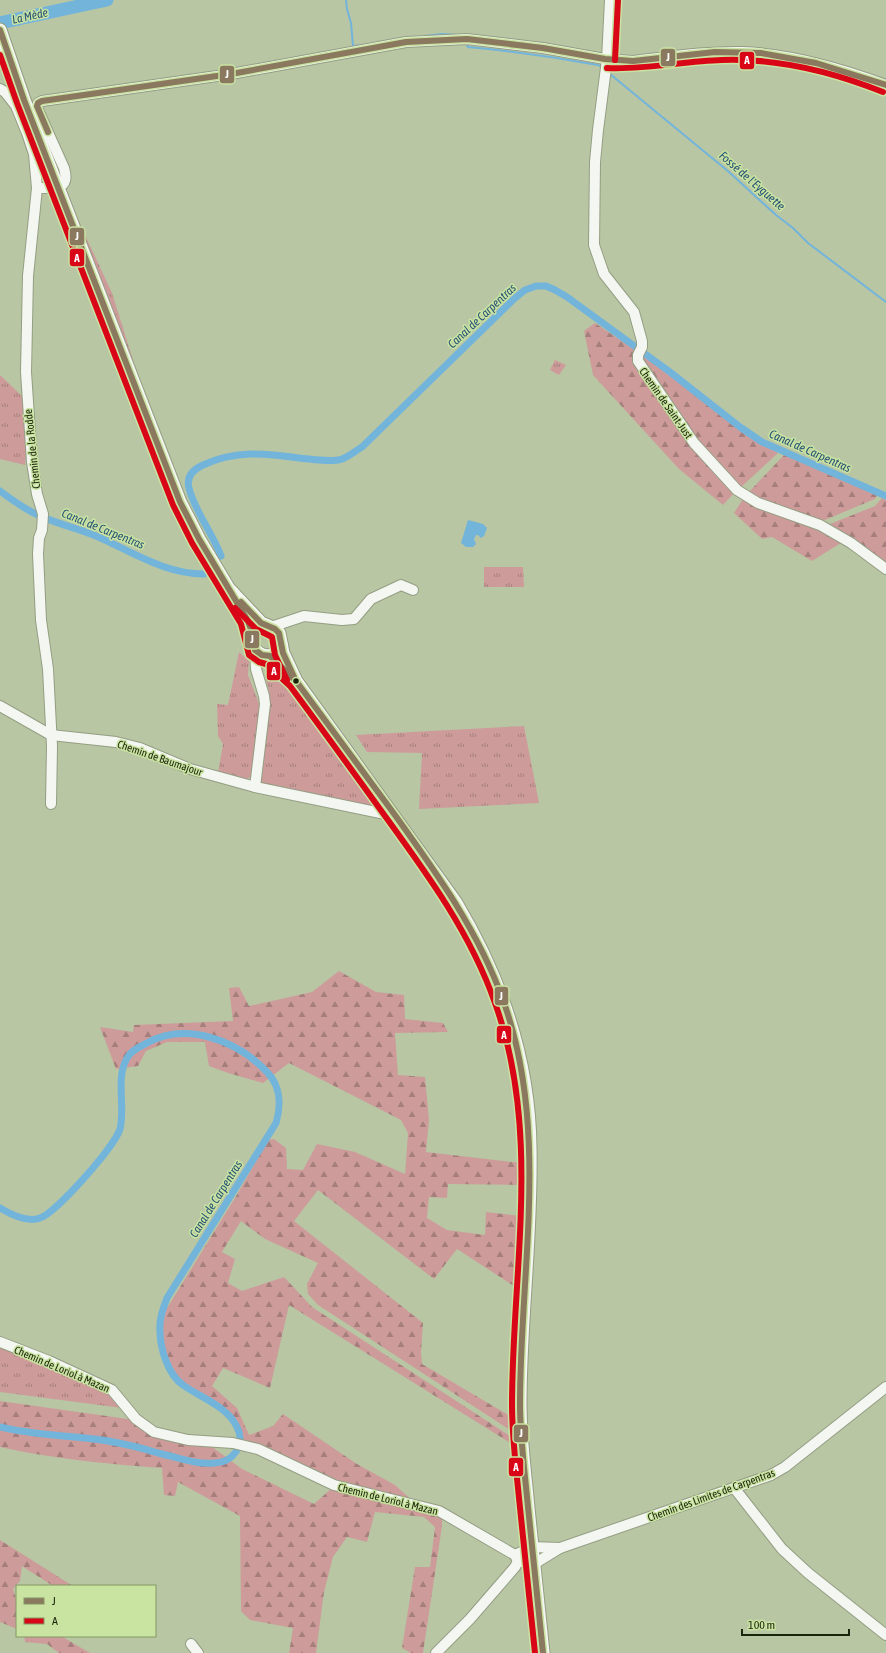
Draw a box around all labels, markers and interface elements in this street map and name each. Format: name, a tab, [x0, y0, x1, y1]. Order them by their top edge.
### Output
water label: La Mède	[11, 5, 50, 27]
line badge: J	[660, 48, 676, 67]
text: J	[665, 51, 670, 63]
line badge: A	[739, 51, 755, 70]
text: A	[743, 54, 750, 66]
line badge: J	[219, 65, 235, 84]
text: J	[224, 68, 229, 80]
water label: Fossé de l'Eyguette	[716, 149, 788, 214]
line badge: J	[69, 227, 85, 246]
text: J	[74, 230, 79, 242]
line badge: A	[69, 248, 85, 267]
text: A	[73, 252, 80, 264]
water label: Canal de Carpentras	[445, 281, 519, 351]
street label: Chemin de Saint-Just	[637, 365, 695, 441]
street label: Chemin de la Rodde	[22, 409, 42, 489]
water label: Canal de Carpentras	[767, 427, 853, 475]
water label: Canal de Carpentras	[60, 506, 146, 552]
line badge: J	[244, 630, 260, 649]
text: J	[249, 633, 254, 645]
line badge: A	[266, 661, 281, 681]
text: A	[270, 665, 277, 677]
unlabelled marker	[291, 676, 301, 686]
street label: Chemin de Baumajour	[116, 738, 205, 778]
line badge: J	[494, 986, 509, 1006]
text: J	[498, 990, 503, 1002]
line badge: A	[496, 1025, 512, 1044]
text: A	[500, 1029, 507, 1041]
water label: Canal de Carpentras	[187, 1158, 245, 1240]
street label: Chemin de Loriol à Mazan	[12, 1343, 112, 1395]
line badge: J	[513, 1424, 529, 1443]
text: J	[518, 1427, 523, 1439]
line badge: A	[508, 1457, 524, 1477]
text: A	[512, 1461, 519, 1473]
street label: Chemin des Limites de Carpentras	[646, 1466, 776, 1524]
street label: Chemin de Loriol à Mazan	[337, 1481, 439, 1517]
legend	[16, 1585, 156, 1637]
text: J	[52, 1594, 56, 1608]
scale bar	[742, 1611, 849, 1637]
text: A	[52, 1614, 58, 1628]
text: 100 m	[748, 1618, 775, 1632]

